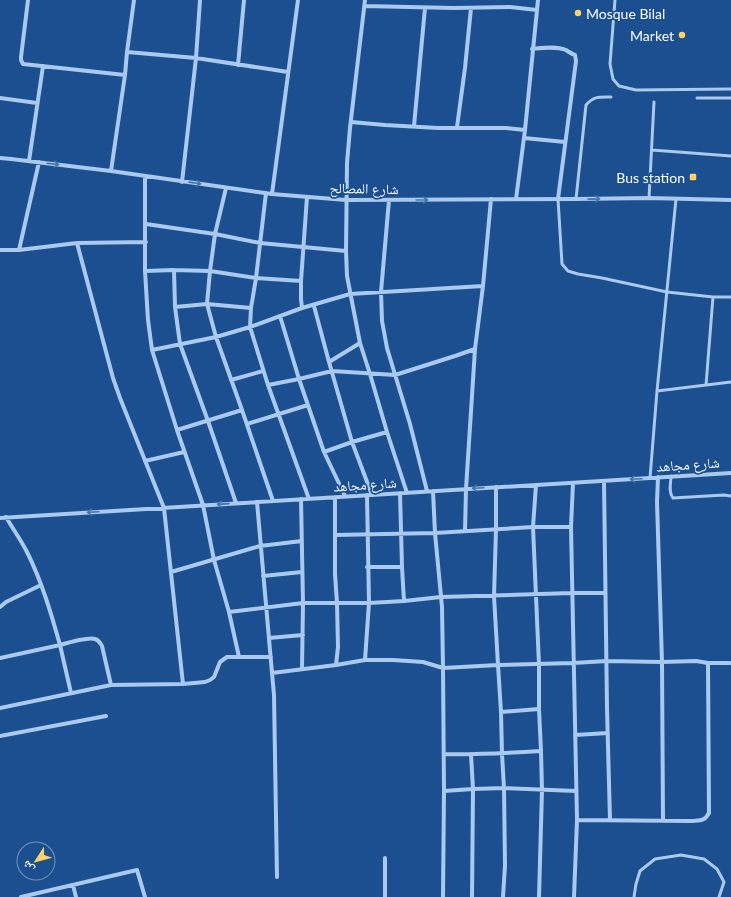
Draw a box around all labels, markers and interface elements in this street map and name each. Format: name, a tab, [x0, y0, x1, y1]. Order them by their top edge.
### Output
place label: Mosque Bilal	[586, 5, 665, 22]
marker: Mosque Bilal	[573, 8, 583, 18]
place label: Market	[630, 27, 674, 44]
marker: Market	[677, 30, 687, 40]
one-way arrow	[46, 160, 59, 168]
place label: Bus station	[616, 169, 685, 186]
marker: Bus station	[688, 172, 698, 182]
street label: شارع المصالح	[329, 179, 399, 199]
one-way arrow	[188, 180, 201, 187]
one-way arrow	[587, 195, 600, 203]
one-way arrow	[415, 196, 428, 204]
street label: شارع مجاهد	[656, 453, 720, 477]
street label: شارع مجاهد	[333, 473, 397, 497]
one-way arrow	[630, 475, 643, 482]
one-way arrow	[472, 485, 485, 492]
one-way arrow	[217, 500, 230, 507]
one-way arrow	[87, 508, 100, 515]
north arrow	[16, 841, 56, 881]
text: ش	[19, 857, 38, 876]

